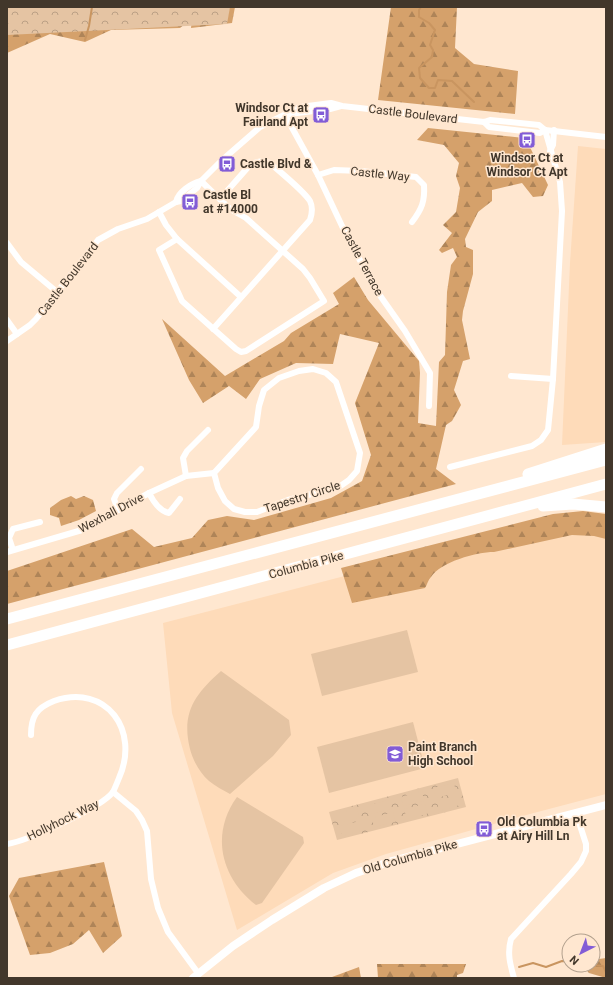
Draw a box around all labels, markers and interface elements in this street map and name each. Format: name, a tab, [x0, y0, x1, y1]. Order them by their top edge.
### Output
place label: Windsor Ct at Fairland Apt	[235, 101, 308, 129]
street label: Castle Boulevard	[368, 102, 458, 126]
bus stop icon: Windsor Ct at Fairland Apt	[311, 105, 331, 125]
bus stop icon: Windsor Ct at Windsor Ct Apt	[517, 130, 537, 150]
place label: Windsor Ct at Windsor Ct Apt	[486, 151, 568, 179]
bus stop icon: Castle Blvd &	[217, 154, 237, 174]
place label: Castle Blvd &	[240, 157, 312, 171]
street label: Castle Way	[350, 164, 411, 184]
place label: Castle Bl at #14000	[203, 188, 258, 216]
bus stop icon: Castle Bl at #14000	[180, 192, 200, 212]
street label: Castle Terrace	[338, 224, 386, 298]
street label: Castle Boulevard	[35, 239, 101, 319]
street label: Tapestry Circle	[262, 478, 342, 516]
street label: Wexhall Drive	[76, 490, 146, 536]
street label: Columbia Pike	[267, 548, 345, 582]
place label: Paint Branch High School	[408, 740, 477, 768]
school or university icon: Paint Branch High School	[385, 744, 405, 764]
street label: Hollyhock Way	[25, 796, 102, 843]
place label: Old Columbia Pk at Airy Hill Ln	[497, 815, 587, 843]
bus stop icon: Old Columbia Pk at Airy Hill Ln	[474, 819, 494, 839]
street label: Old Columbia Pike	[361, 837, 459, 877]
north arrow	[561, 933, 601, 973]
text: N	[567, 952, 582, 967]

